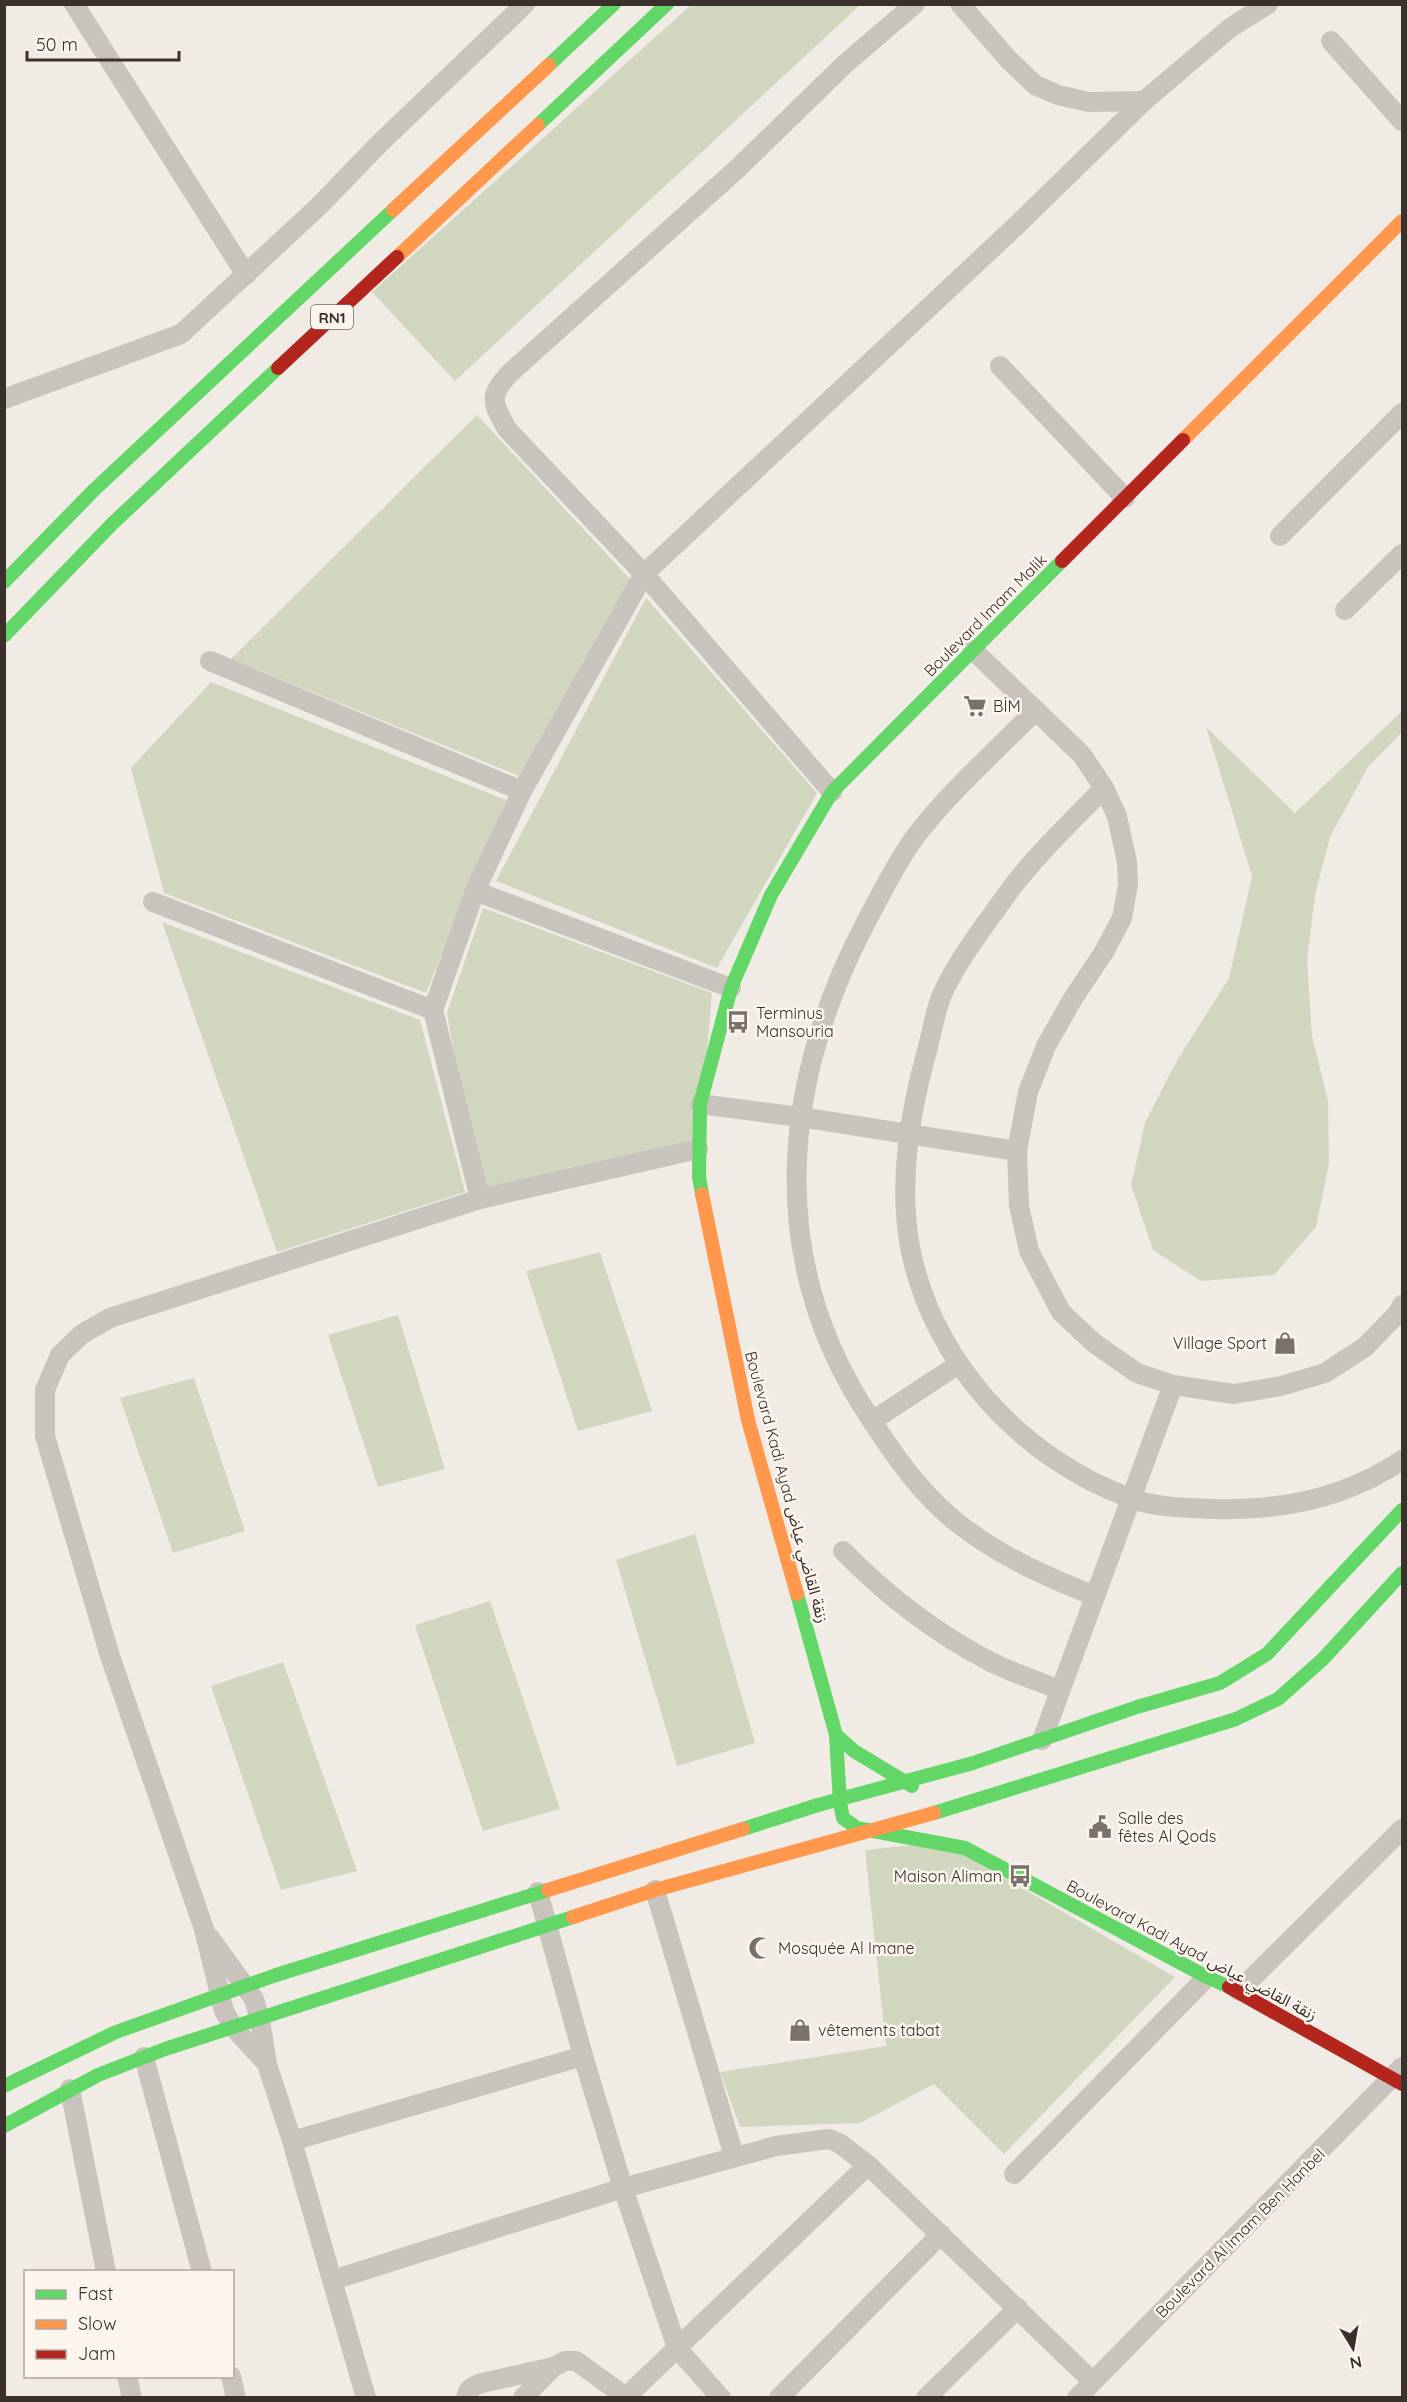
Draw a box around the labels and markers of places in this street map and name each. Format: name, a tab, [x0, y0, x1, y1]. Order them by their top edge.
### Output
supermarket icon: BİM	[962, 693, 988, 719]
place label: BİM	[993, 696, 1021, 716]
place label: Terminus Mansouria	[756, 1003, 834, 1041]
bus stop icon: Terminus Mansouria	[725, 1009, 751, 1035]
shop icon: Village Sport	[1272, 1330, 1298, 1356]
place label: Village Sport	[1173, 1333, 1267, 1353]
place label: Salle des fêtes Al Qods	[1118, 1808, 1216, 1846]
public building icon: Salle des fêtes Al Qods	[1087, 1814, 1113, 1840]
bus stop icon: Maison Aliman	[1007, 1863, 1033, 1889]
place label: Maison Aliman	[894, 1866, 1002, 1886]
mosque icon: Mosquée Al Imane	[747, 1935, 773, 1961]
place label: Mosquée Al Imane	[778, 1938, 915, 1958]
shop icon: vêtements tabat	[787, 2017, 813, 2043]
place label: vêtements tabat	[818, 2020, 940, 2040]

